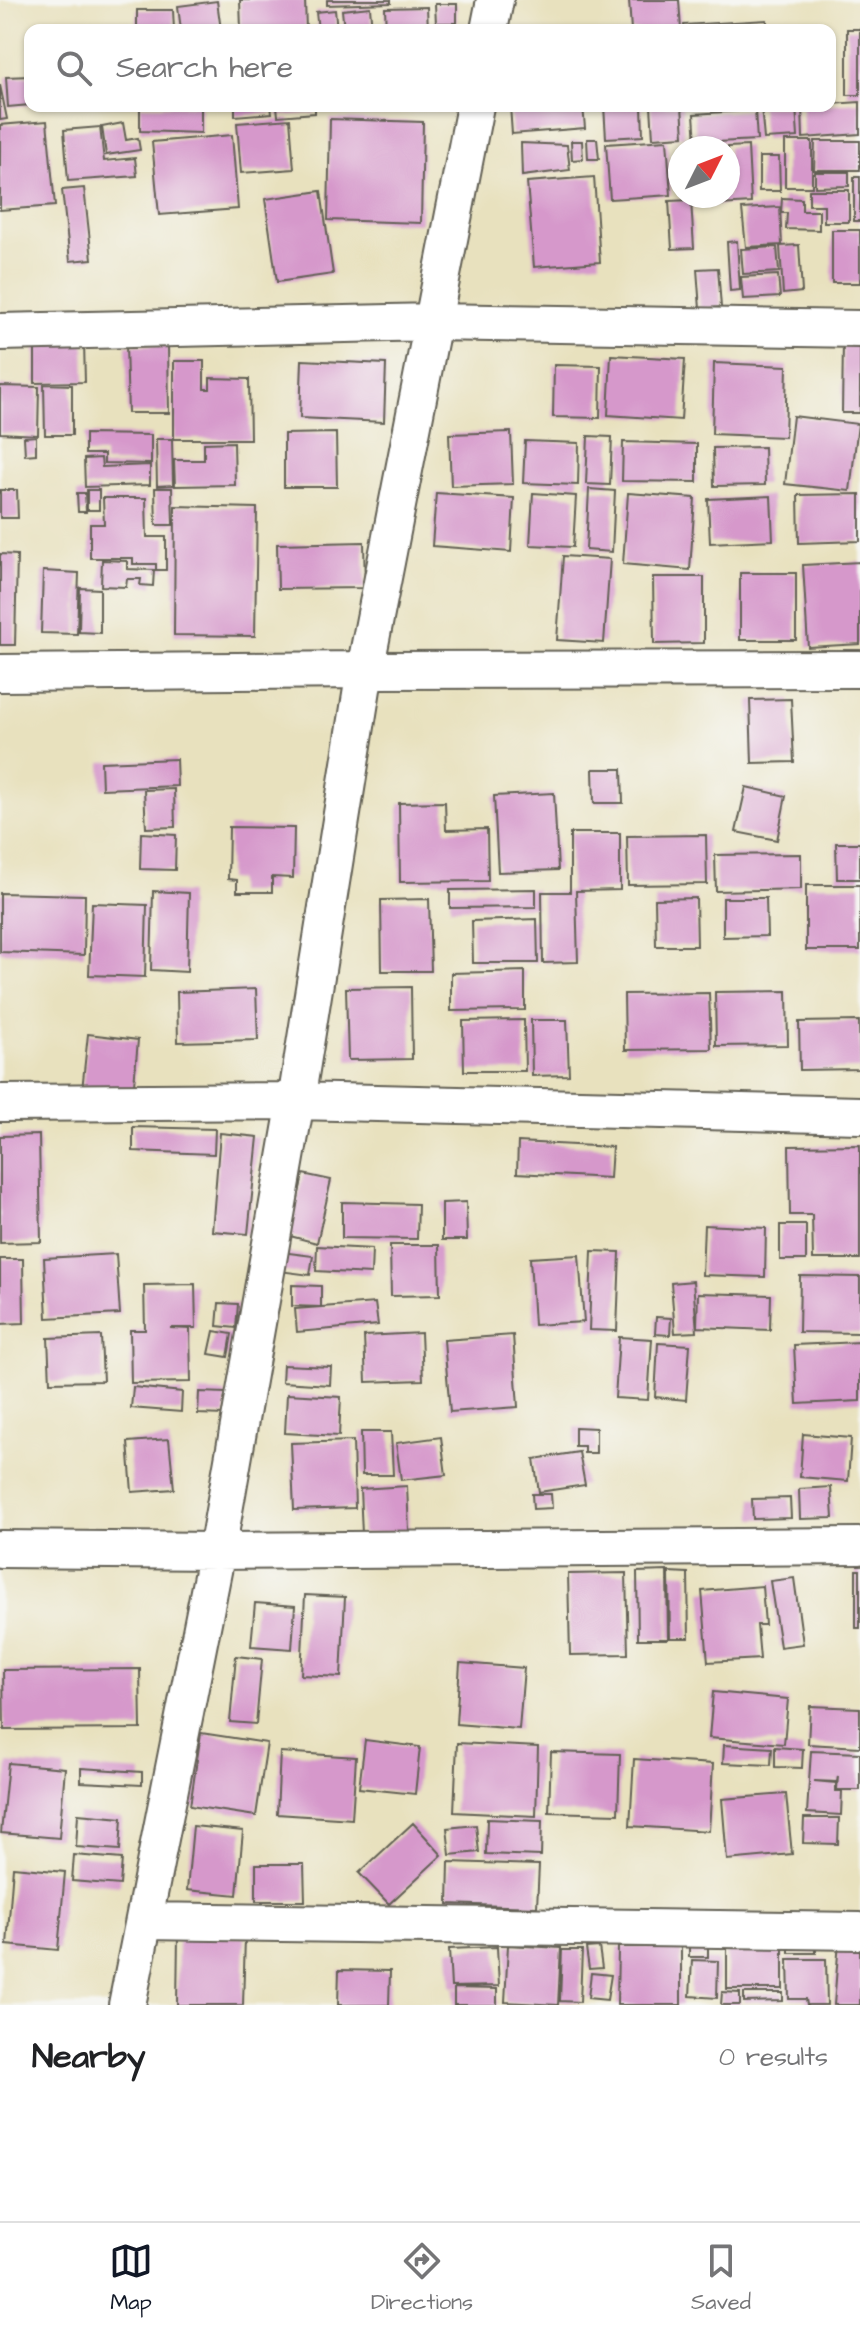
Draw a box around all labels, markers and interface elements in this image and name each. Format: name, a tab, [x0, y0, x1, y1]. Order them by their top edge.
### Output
search box	[24, 24, 836, 112]
icon: search	[52, 46, 96, 90]
text: Search here	[116, 47, 293, 89]
north arrow	[668, 136, 740, 208]
text: Nearby	[32, 2033, 146, 2081]
text: 0 results	[719, 2039, 828, 2075]
tab: Map	[109, 2239, 153, 2318]
tab: Directions	[371, 2239, 473, 2318]
tab: Saved	[691, 2239, 751, 2318]

